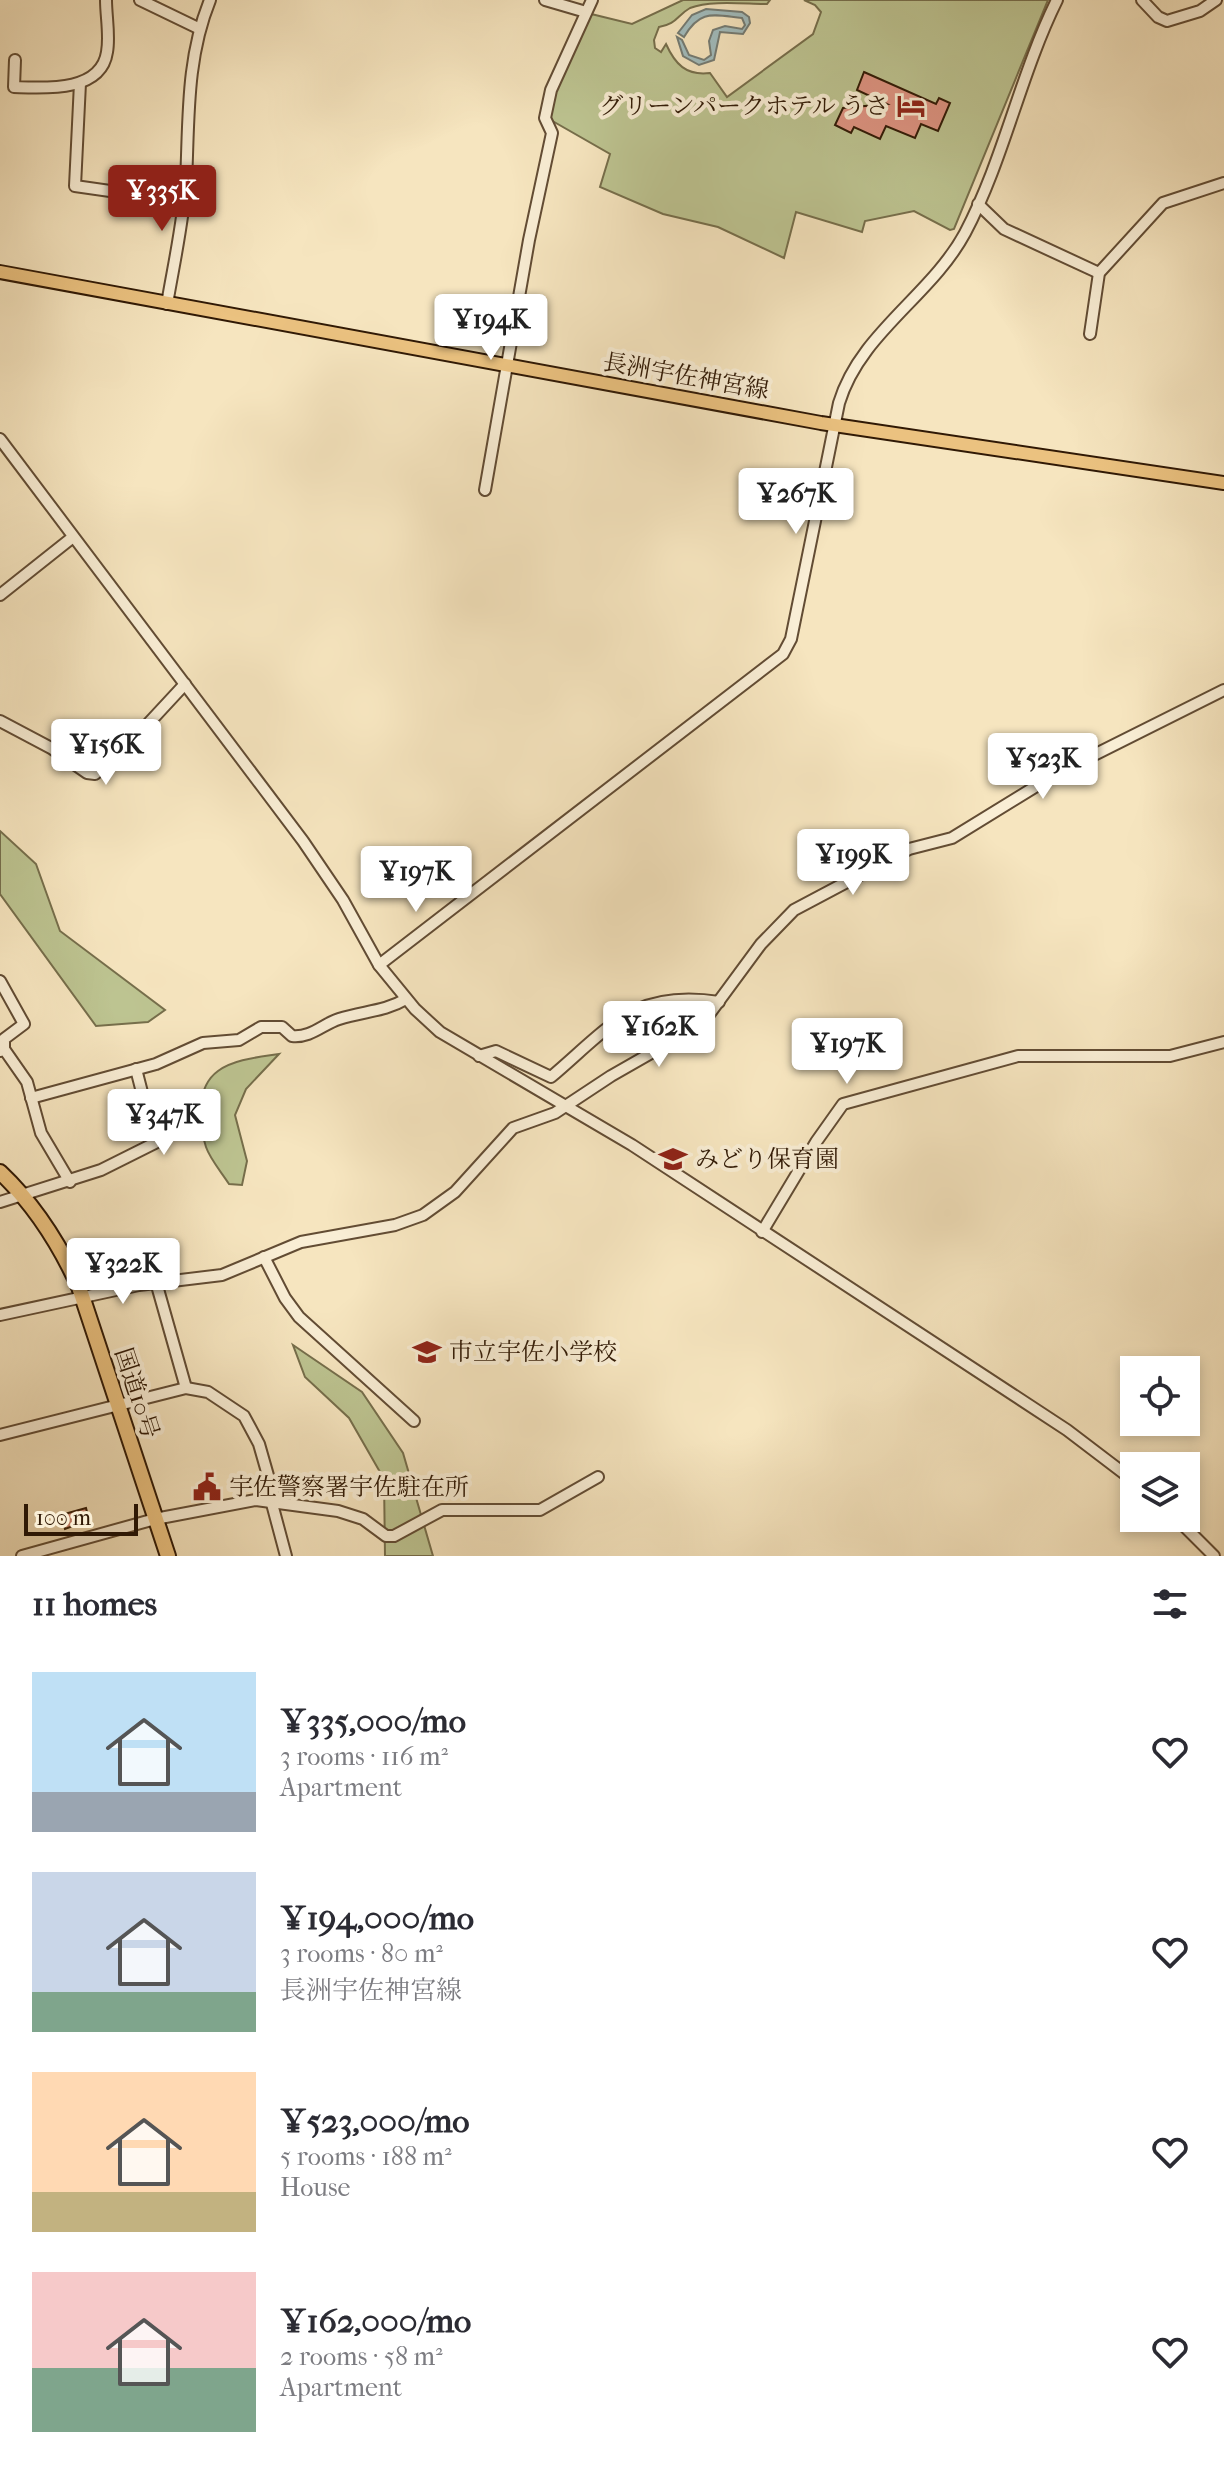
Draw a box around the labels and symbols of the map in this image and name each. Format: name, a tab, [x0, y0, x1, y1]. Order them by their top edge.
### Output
hotel icon: グリーンパークホテル うさ	[896, 91, 926, 121]
place label: グリーンパークホテル うさ	[599, 92, 889, 120]
pin: ¥335K	[106, 165, 218, 233]
pin: ¥194K	[435, 294, 547, 362]
street label: 長洲宇佐神宮線	[601, 348, 771, 404]
pin: ¥267K	[740, 468, 852, 536]
pin: ¥156K	[50, 719, 162, 787]
pin: ¥523K	[987, 733, 1099, 801]
pin: ¥199K	[797, 829, 909, 897]
pin: ¥197K	[360, 846, 472, 914]
pin: ¥162K	[603, 1001, 715, 1069]
pin: ¥197K	[791, 1018, 903, 1086]
pin: ¥347K	[108, 1089, 220, 1157]
school or university icon: みどり保育園	[658, 1144, 688, 1174]
place label: みどり保育園	[695, 1145, 839, 1173]
pin: ¥322K	[67, 1238, 179, 1306]
school or university icon: 市立宇佐小学校	[412, 1337, 442, 1367]
place label: 市立宇佐小学校	[449, 1338, 617, 1366]
street label: 国道10号	[109, 1344, 165, 1442]
public building icon: 宇佐警察署宇佐駐在所	[192, 1472, 222, 1502]
place label: 宇佐警察署宇佐駐在所	[229, 1473, 469, 1501]
scale bar	[24, 1500, 138, 1536]

